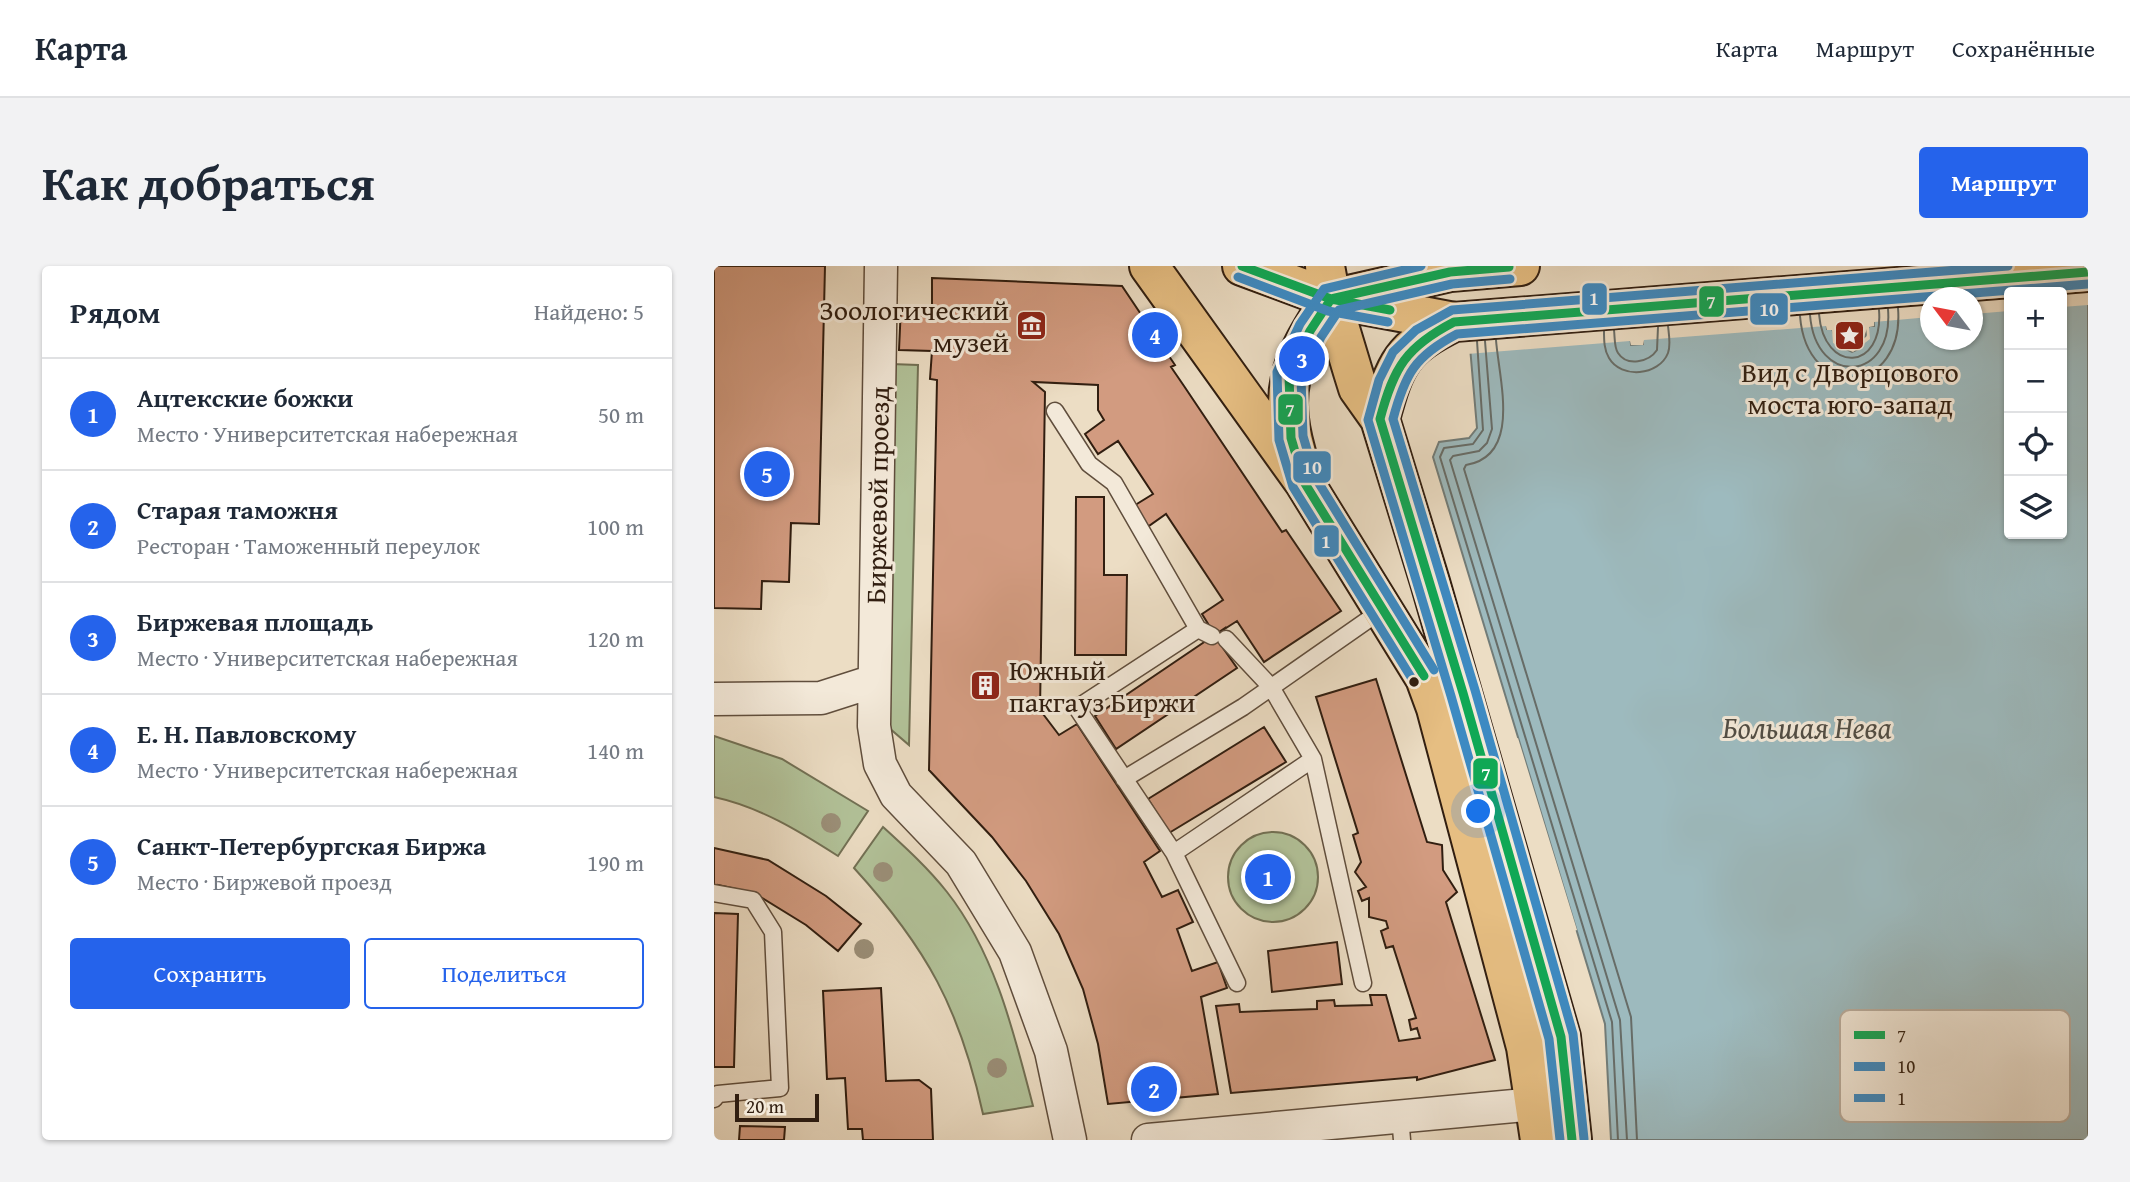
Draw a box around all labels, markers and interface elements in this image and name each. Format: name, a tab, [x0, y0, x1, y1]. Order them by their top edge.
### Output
text: Карта	[35, 24, 127, 72]
text: Карта	[1716, 31, 1778, 66]
text: Маршрут	[1816, 31, 1914, 66]
text: Сохранённые	[1952, 31, 2095, 66]
text: Как добраться	[42, 146, 375, 218]
button: Маршрут	[1919, 147, 2088, 218]
line badge: 1	[1581, 282, 1608, 316]
text: 1	[1589, 284, 1599, 312]
line badge: 7	[1698, 285, 1725, 318]
text: 7	[1706, 287, 1716, 315]
north arrow	[1920, 287, 1983, 350]
map controls	[2004, 287, 2067, 539]
button: +	[2004, 287, 2067, 350]
place label: Зоологический музей	[819, 289, 1009, 362]
text: Рядом	[70, 290, 161, 334]
line badge: 10	[1749, 292, 1789, 326]
text: Найдено: 5	[534, 295, 644, 328]
text: 10	[1759, 295, 1779, 323]
museum icon: Зоологический музей	[1015, 309, 1049, 343]
pin: 4	[1132, 309, 1178, 361]
place icon: Вид с Дворцового моста юго-запад	[1833, 318, 1867, 352]
pin: 3	[1279, 333, 1325, 385]
button: −	[2004, 350, 2067, 413]
place label: Вид с Дворцового моста юго-запад	[1741, 351, 1959, 424]
text: Ацтекские божки	[137, 378, 353, 417]
street label: Биржевой проезд	[854, 386, 899, 604]
line badge: 7	[1277, 393, 1304, 426]
text: 7	[1285, 395, 1295, 423]
text: 1	[87, 398, 99, 431]
text: 50 m	[598, 398, 644, 431]
button: locate	[2004, 413, 2067, 476]
text: Место · Университетская набережная	[137, 417, 518, 450]
pin: 5	[744, 448, 790, 500]
line badge: 10	[1292, 450, 1332, 484]
text: 10	[1302, 453, 1322, 481]
button: layers	[2004, 476, 2067, 539]
text: Старая таможня	[137, 490, 338, 529]
text: 2	[87, 510, 99, 543]
text: 100 m	[587, 510, 644, 543]
line badge: 1	[1313, 524, 1340, 558]
text: 1	[1321, 527, 1331, 555]
text: Ресторан · Таможенный переулок	[137, 529, 480, 562]
text: Биржевая площадь	[137, 602, 373, 641]
text: 3	[87, 622, 99, 655]
text: 120 m	[587, 622, 644, 655]
text: Место · Университетская набережная	[137, 641, 518, 674]
place label: Южный пакгауз Биржи	[1009, 649, 1195, 722]
building icon: Южный пакгауз Биржи	[969, 669, 1003, 703]
unlabelled marker	[1407, 675, 1421, 689]
water label: Большая Нева	[1723, 705, 1892, 749]
text: Е. Н. Павловскому	[137, 714, 356, 753]
text: 4	[87, 734, 99, 767]
text: 140 m	[587, 734, 644, 767]
text: Место · Университетская набережная	[137, 753, 518, 786]
line badge: 7	[1472, 757, 1499, 790]
text: 7	[1481, 759, 1491, 787]
your location	[1461, 794, 1495, 828]
text: Санкт-Петербургская Биржа	[137, 826, 486, 865]
text: 5	[87, 846, 99, 879]
text: 190 m	[587, 846, 644, 879]
pin: 1	[1245, 851, 1291, 903]
text: Место · Биржевой проезд	[137, 865, 392, 898]
button: Сохранить	[70, 938, 350, 1009]
button: Поделиться	[364, 938, 644, 1009]
legend	[1840, 1010, 2070, 1122]
text: 7	[1897, 1021, 1906, 1049]
text: 10	[1897, 1052, 1915, 1080]
pin: 2	[1131, 1063, 1177, 1115]
text: 1	[1897, 1084, 1906, 1112]
scale bar	[735, 1091, 819, 1123]
text: 20 m	[746, 1092, 784, 1120]

